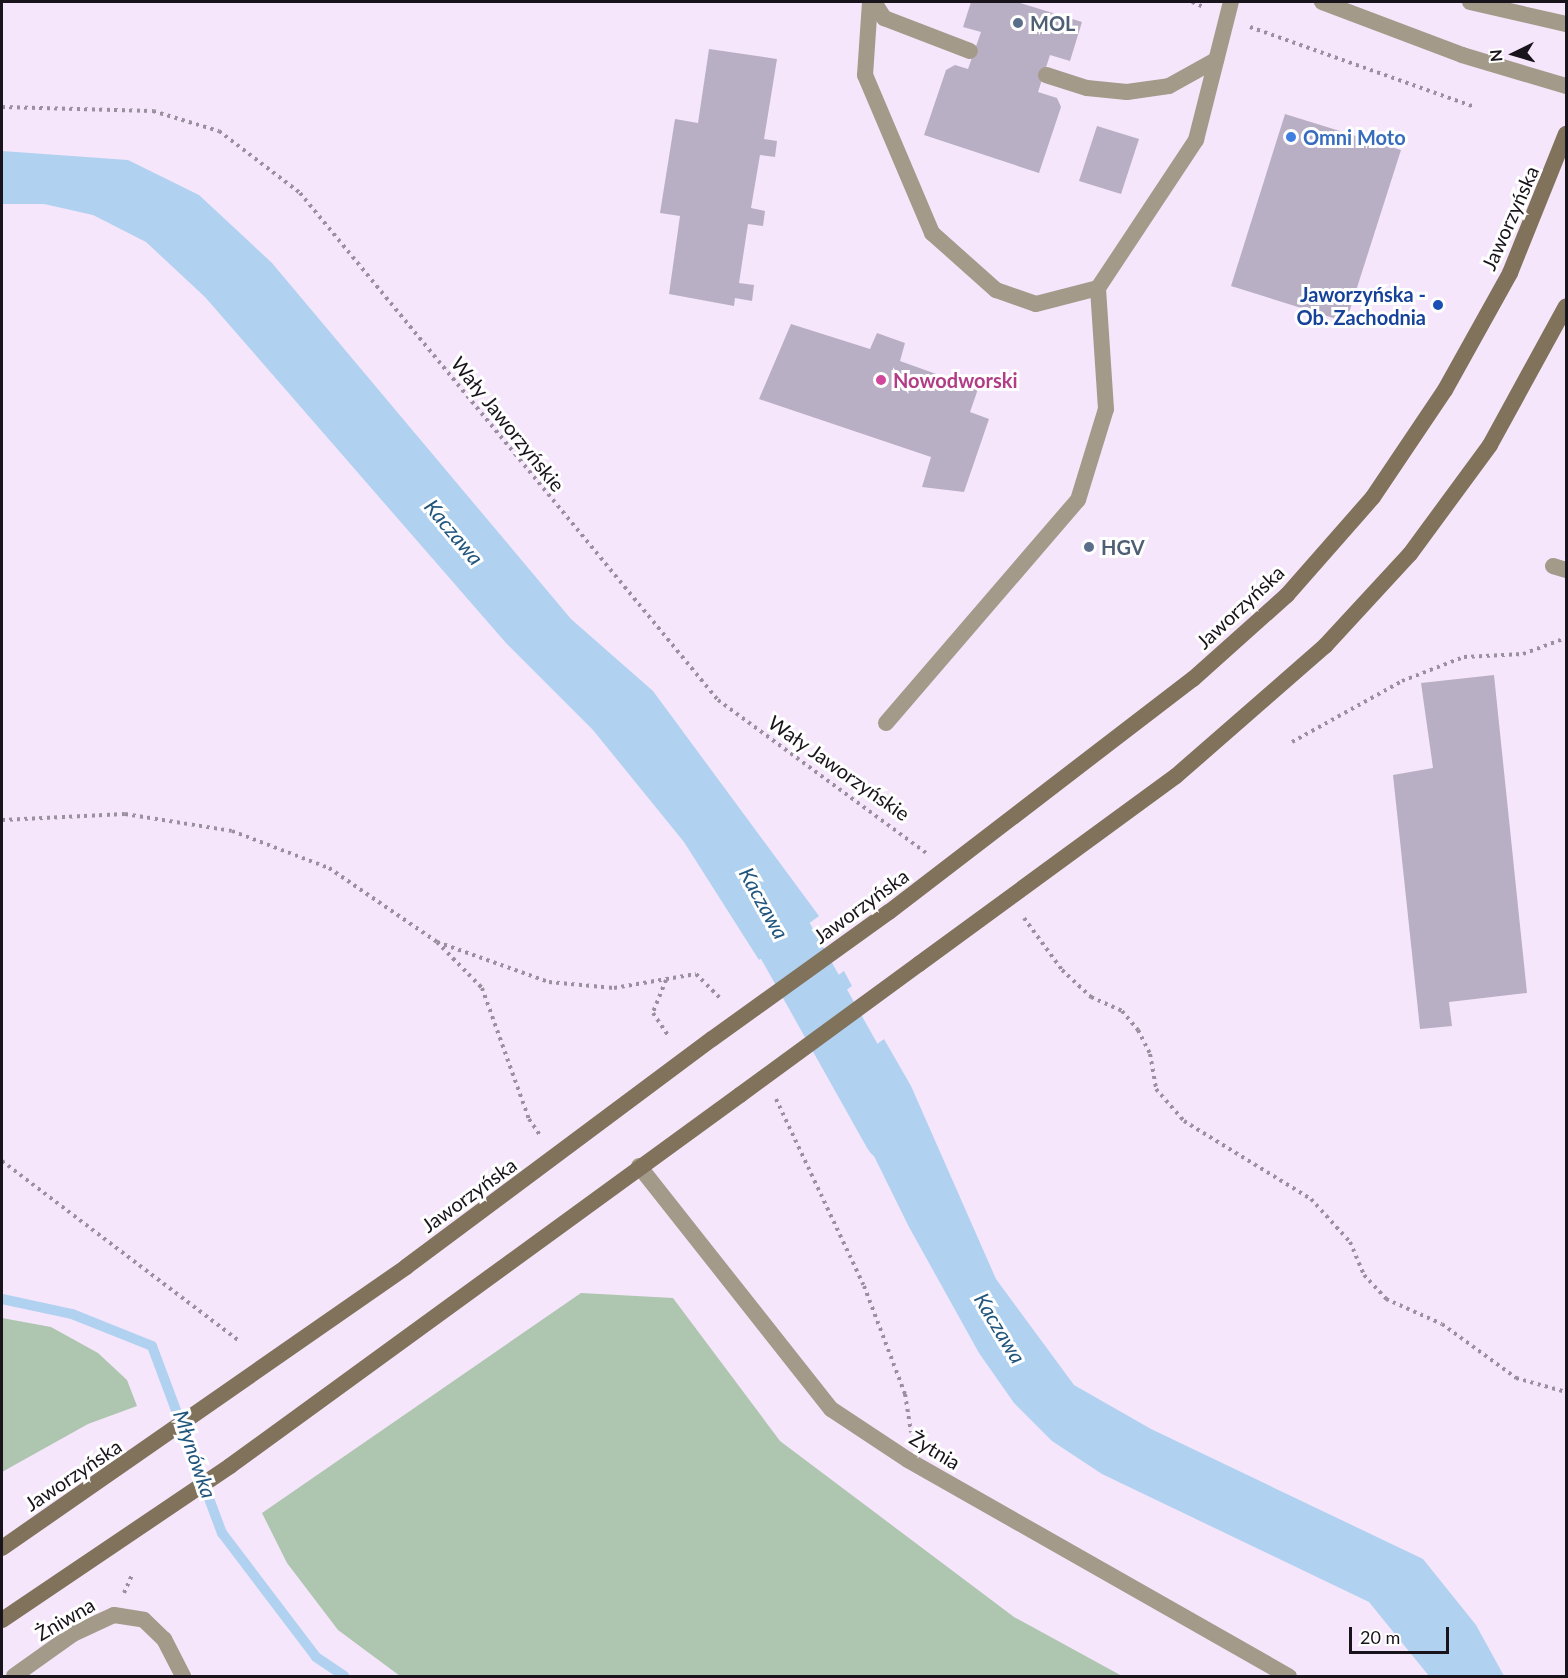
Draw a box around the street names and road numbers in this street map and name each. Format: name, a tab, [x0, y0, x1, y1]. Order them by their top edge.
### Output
street label: Jaworzyńska	[1476, 162, 1544, 274]
street label: Wały Jaworzyńskie	[446, 351, 570, 497]
street label: Jaworzyńska	[1191, 560, 1289, 654]
street label: Wały Jaworzyńskie	[763, 710, 915, 826]
street label: Jaworzyńska	[809, 864, 913, 948]
street label: Jaworzyńska	[417, 1153, 521, 1237]
street label: Żytnia	[905, 1426, 965, 1474]
street label: Jaworzyńska	[20, 1434, 126, 1516]
street label: Żniwna	[31, 1592, 99, 1646]

